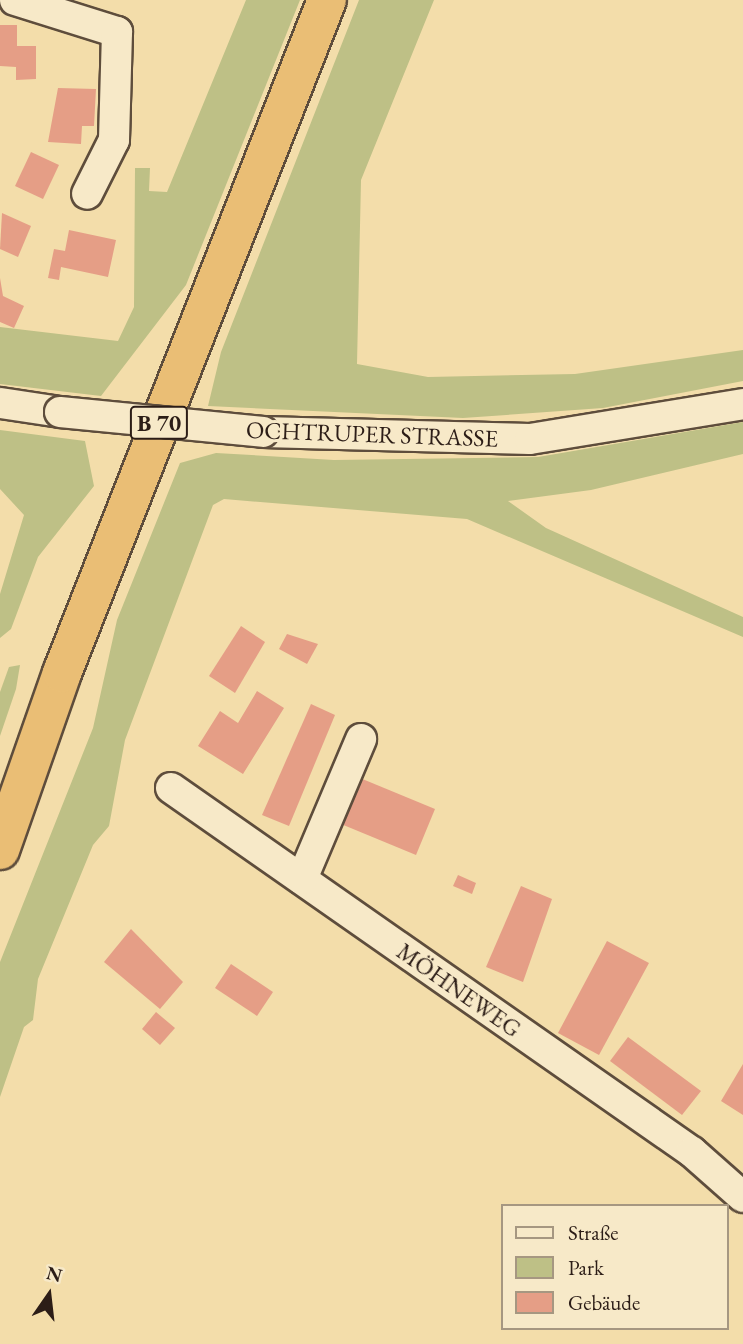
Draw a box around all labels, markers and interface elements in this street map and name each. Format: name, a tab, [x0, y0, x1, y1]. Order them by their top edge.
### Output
road number: B 70	[129, 404, 189, 442]
street label: OCHTRUPER STRASSE	[245, 415, 499, 453]
street label: MÖHNEWEG	[391, 937, 527, 1043]
legend	[502, 1204, 729, 1330]
text: Straße	[568, 1219, 619, 1246]
text: Park	[568, 1254, 604, 1281]
north arrow	[14, 1260, 84, 1330]
text: N	[44, 1260, 65, 1288]
text: Gebäude	[568, 1289, 640, 1316]

